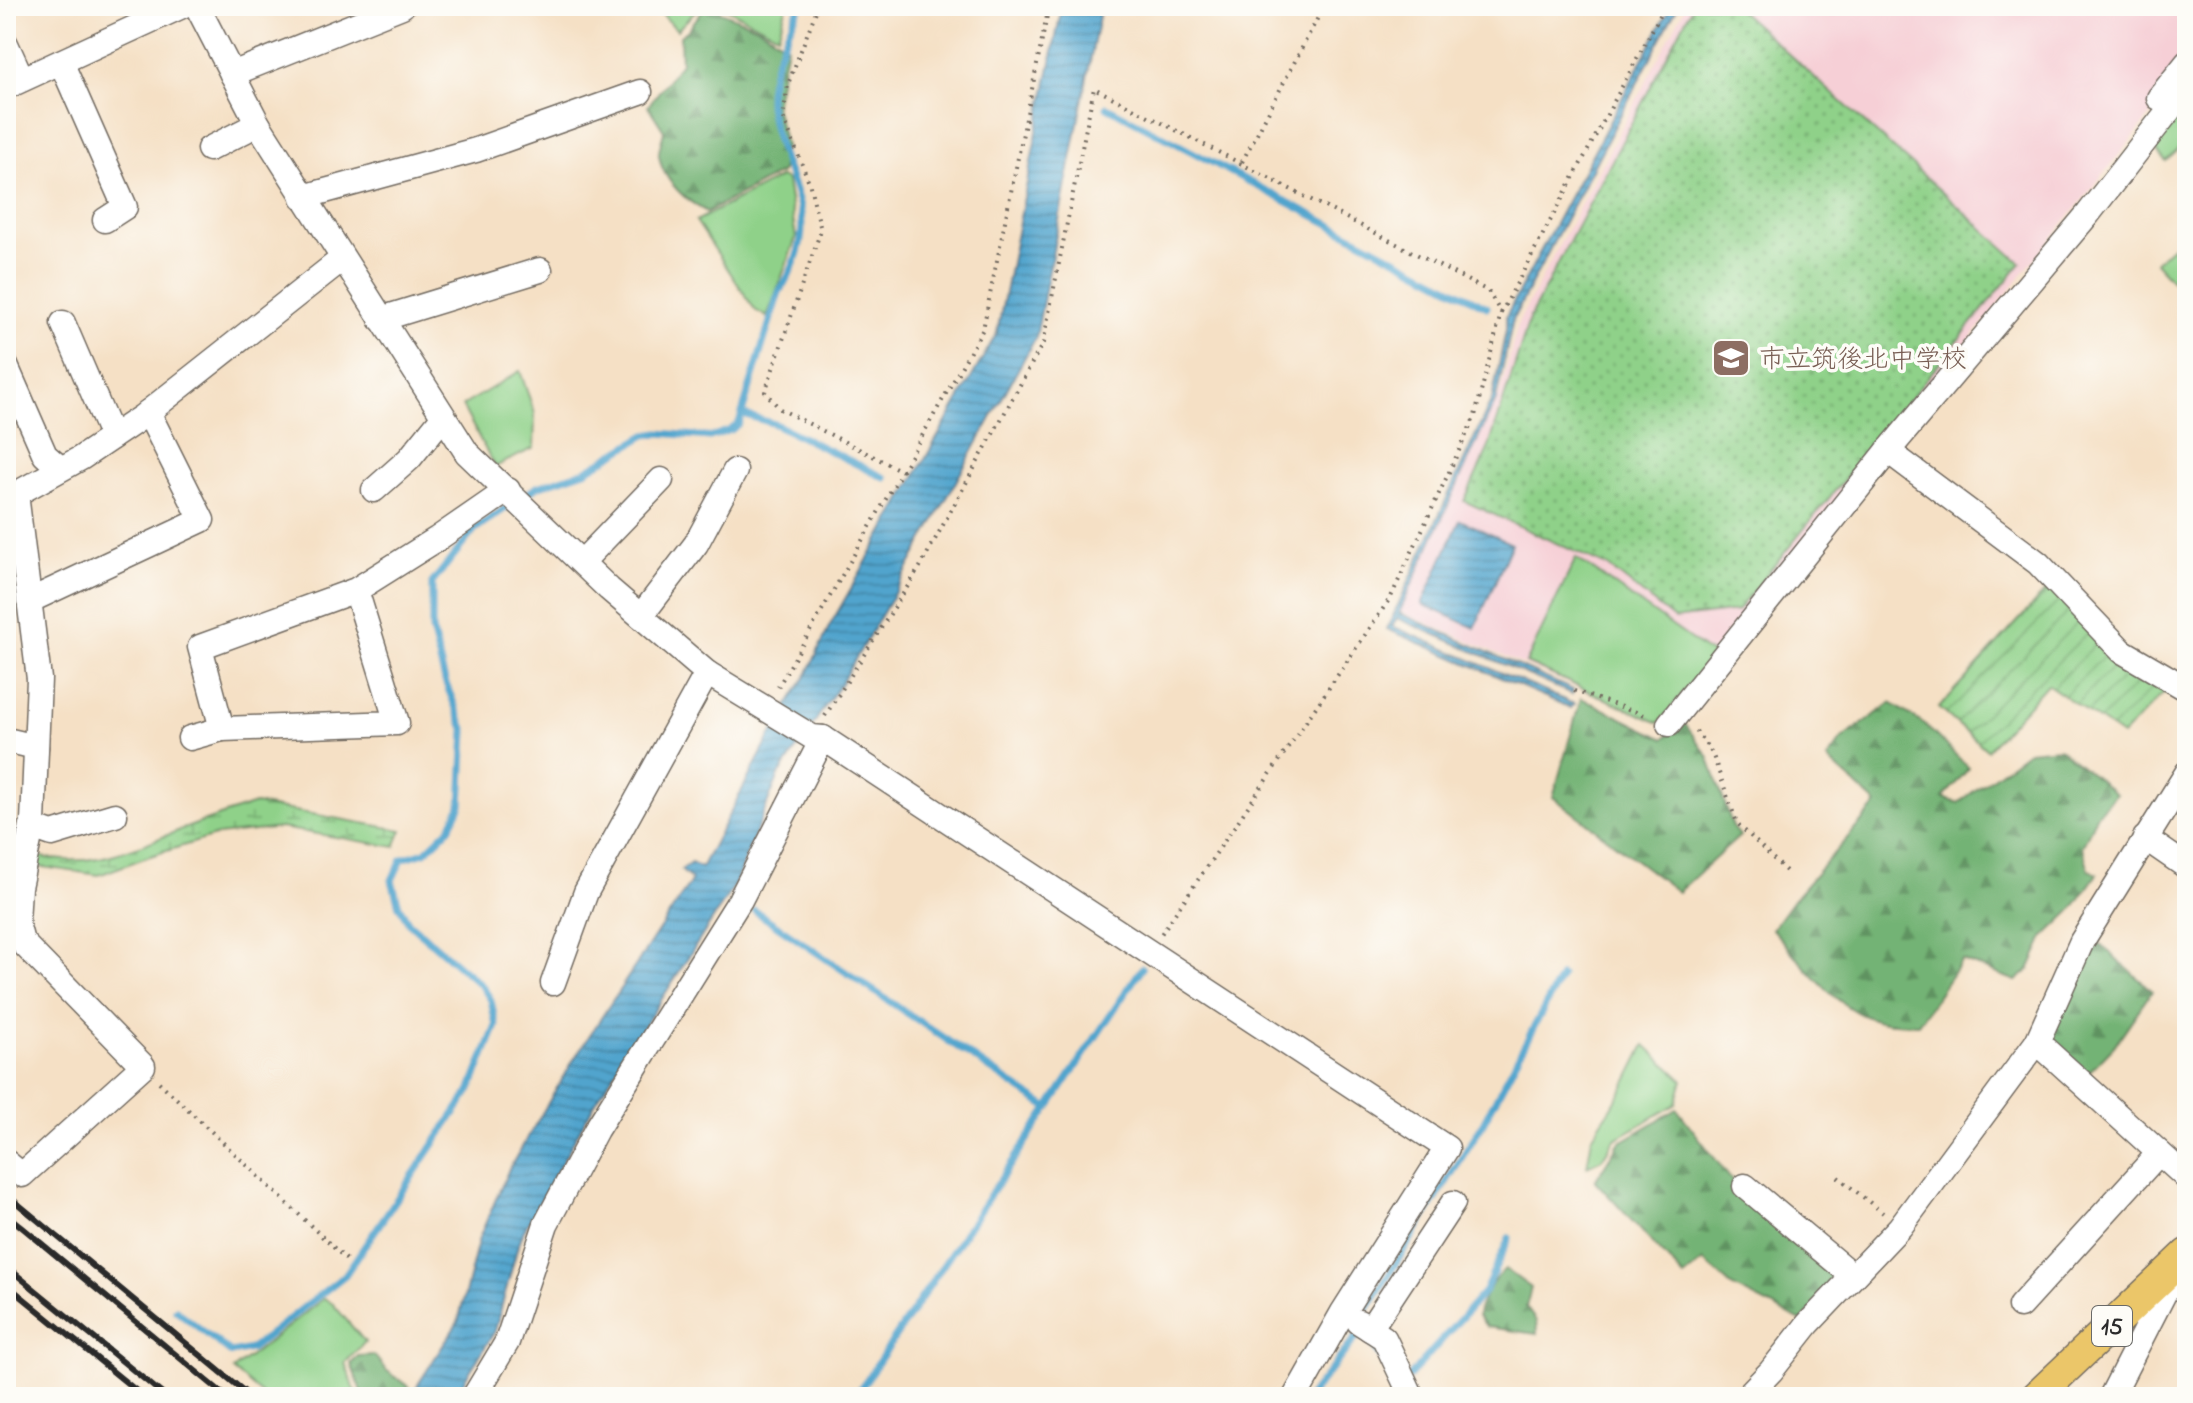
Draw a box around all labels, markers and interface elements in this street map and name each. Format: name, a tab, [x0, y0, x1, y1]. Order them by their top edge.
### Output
school or university icon: 市立筑後北中学校	[1710, 337, 1752, 379]
place label: 市立筑後北中学校	[1759, 342, 1967, 380]
road number: 15	[2092, 1306, 2132, 1346]

